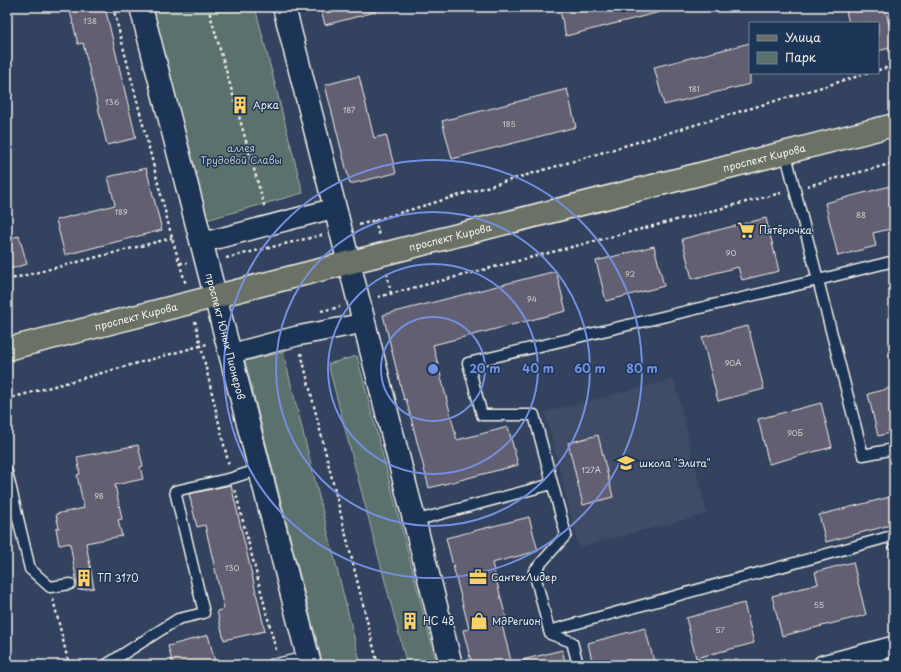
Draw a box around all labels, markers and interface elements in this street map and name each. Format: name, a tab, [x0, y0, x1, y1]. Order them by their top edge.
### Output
house number: 138	[83, 15, 97, 27]
legend	[749, 22, 879, 74]
text: Улица	[785, 28, 821, 46]
text: Парк	[785, 48, 817, 66]
house number: 181	[688, 83, 700, 95]
building icon: Арка	[230, 95, 250, 115]
house number: 136	[105, 96, 120, 108]
place label: Арка	[253, 97, 280, 112]
house number: 187	[343, 104, 356, 116]
house number: 185	[502, 118, 516, 130]
street label: проспект Кирова	[721, 139, 808, 175]
park label: аллея Трудовой Славы	[200, 140, 282, 168]
house number: 189	[114, 206, 128, 218]
house number: 88	[856, 209, 866, 221]
street label: проспект Кирова	[407, 219, 494, 254]
supermarket icon: Пятёрочка	[736, 220, 756, 240]
place label: Пятёрочка	[759, 222, 813, 237]
house number: 90	[726, 247, 736, 259]
house number: 92	[625, 268, 635, 280]
street label: проспект Юных Пионеров	[203, 271, 249, 401]
house number: 94	[527, 293, 537, 305]
street label: проспект Кирова	[93, 298, 180, 334]
house number: 90А	[725, 357, 741, 369]
text: 20 m	[469, 359, 501, 377]
text: 40 m	[522, 359, 554, 377]
text: 60 m	[574, 359, 606, 377]
text: 80 m	[626, 359, 658, 377]
centre of rings	[426, 362, 440, 376]
house number: 90Б	[787, 427, 803, 439]
school or university icon: школа "Элита"	[616, 453, 636, 473]
place label: школа "Элита"	[639, 455, 711, 470]
house number: 127А	[581, 464, 601, 476]
house number: 98	[94, 490, 104, 502]
house number: 130	[225, 562, 240, 574]
office icon: СантехЛидер	[468, 567, 488, 587]
building icon: ТП 3170	[74, 568, 94, 588]
place label: СантехЛидер	[491, 569, 557, 584]
place label: ТП 3170	[97, 570, 139, 585]
house number: 55	[814, 599, 824, 611]
building icon: НС 48	[400, 611, 420, 631]
shop icon: МдРегион	[469, 611, 489, 631]
place label: НС 48	[423, 613, 455, 628]
place label: МдРегион	[492, 613, 541, 628]
house number: 57	[715, 624, 725, 636]

